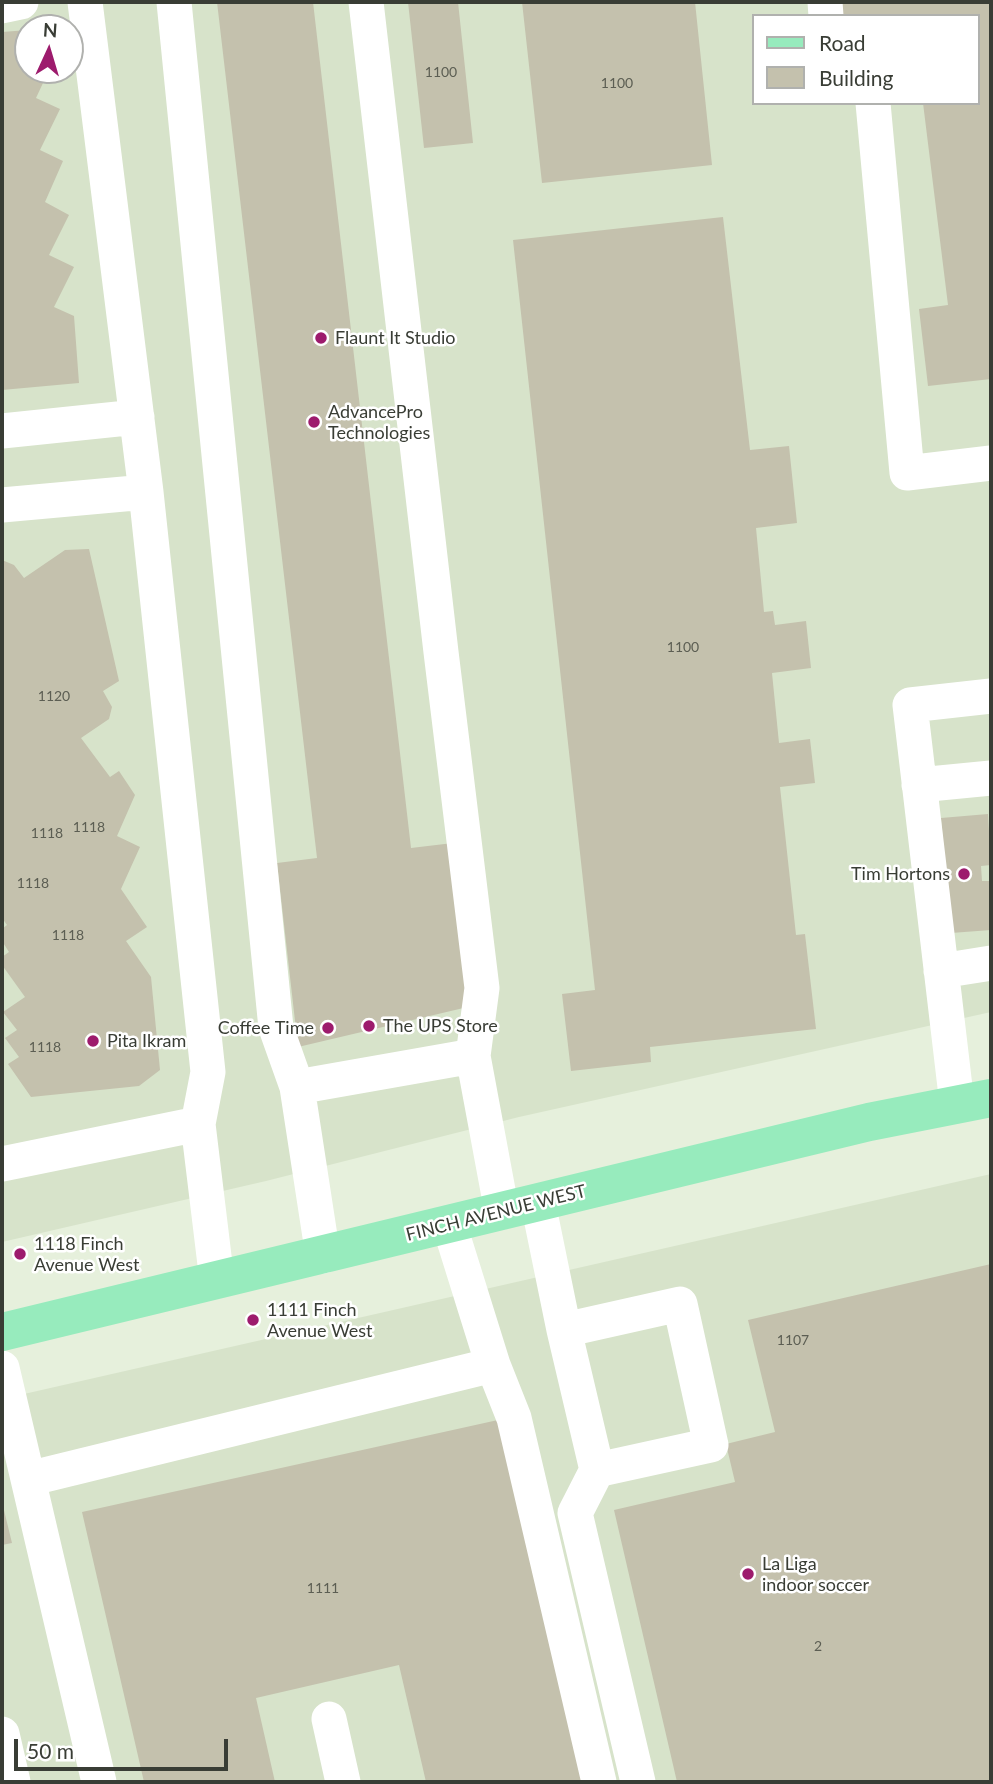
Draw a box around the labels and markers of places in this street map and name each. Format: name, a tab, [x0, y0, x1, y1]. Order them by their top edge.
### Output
place label: Flaunt It Studio	[335, 327, 456, 349]
marker: Flaunt It Studio	[313, 330, 329, 346]
place label: AdvancePro Technologies	[328, 401, 430, 444]
marker: AdvancePro Technologies	[306, 414, 322, 430]
place label: Tim Hortons	[851, 863, 950, 885]
marker: Tim Hortons	[956, 866, 972, 882]
place label: The UPS Store	[383, 1015, 498, 1037]
place label: Coffee Time	[218, 1017, 314, 1039]
marker: The UPS Store	[361, 1018, 377, 1034]
marker: Coffee Time	[320, 1020, 336, 1036]
place label: Pita Ikram	[107, 1030, 186, 1052]
marker: Pita Ikram	[85, 1033, 101, 1049]
place label: 1118 Finch Avenue West	[34, 1233, 140, 1276]
marker: 1118 Finch Avenue West	[12, 1246, 28, 1262]
place label: 1111 Finch Avenue West	[267, 1299, 373, 1342]
marker: 1111 Finch Avenue West	[245, 1312, 261, 1328]
place label: La Liga indoor soccer	[762, 1553, 869, 1596]
marker: La Liga indoor soccer	[740, 1566, 756, 1582]

